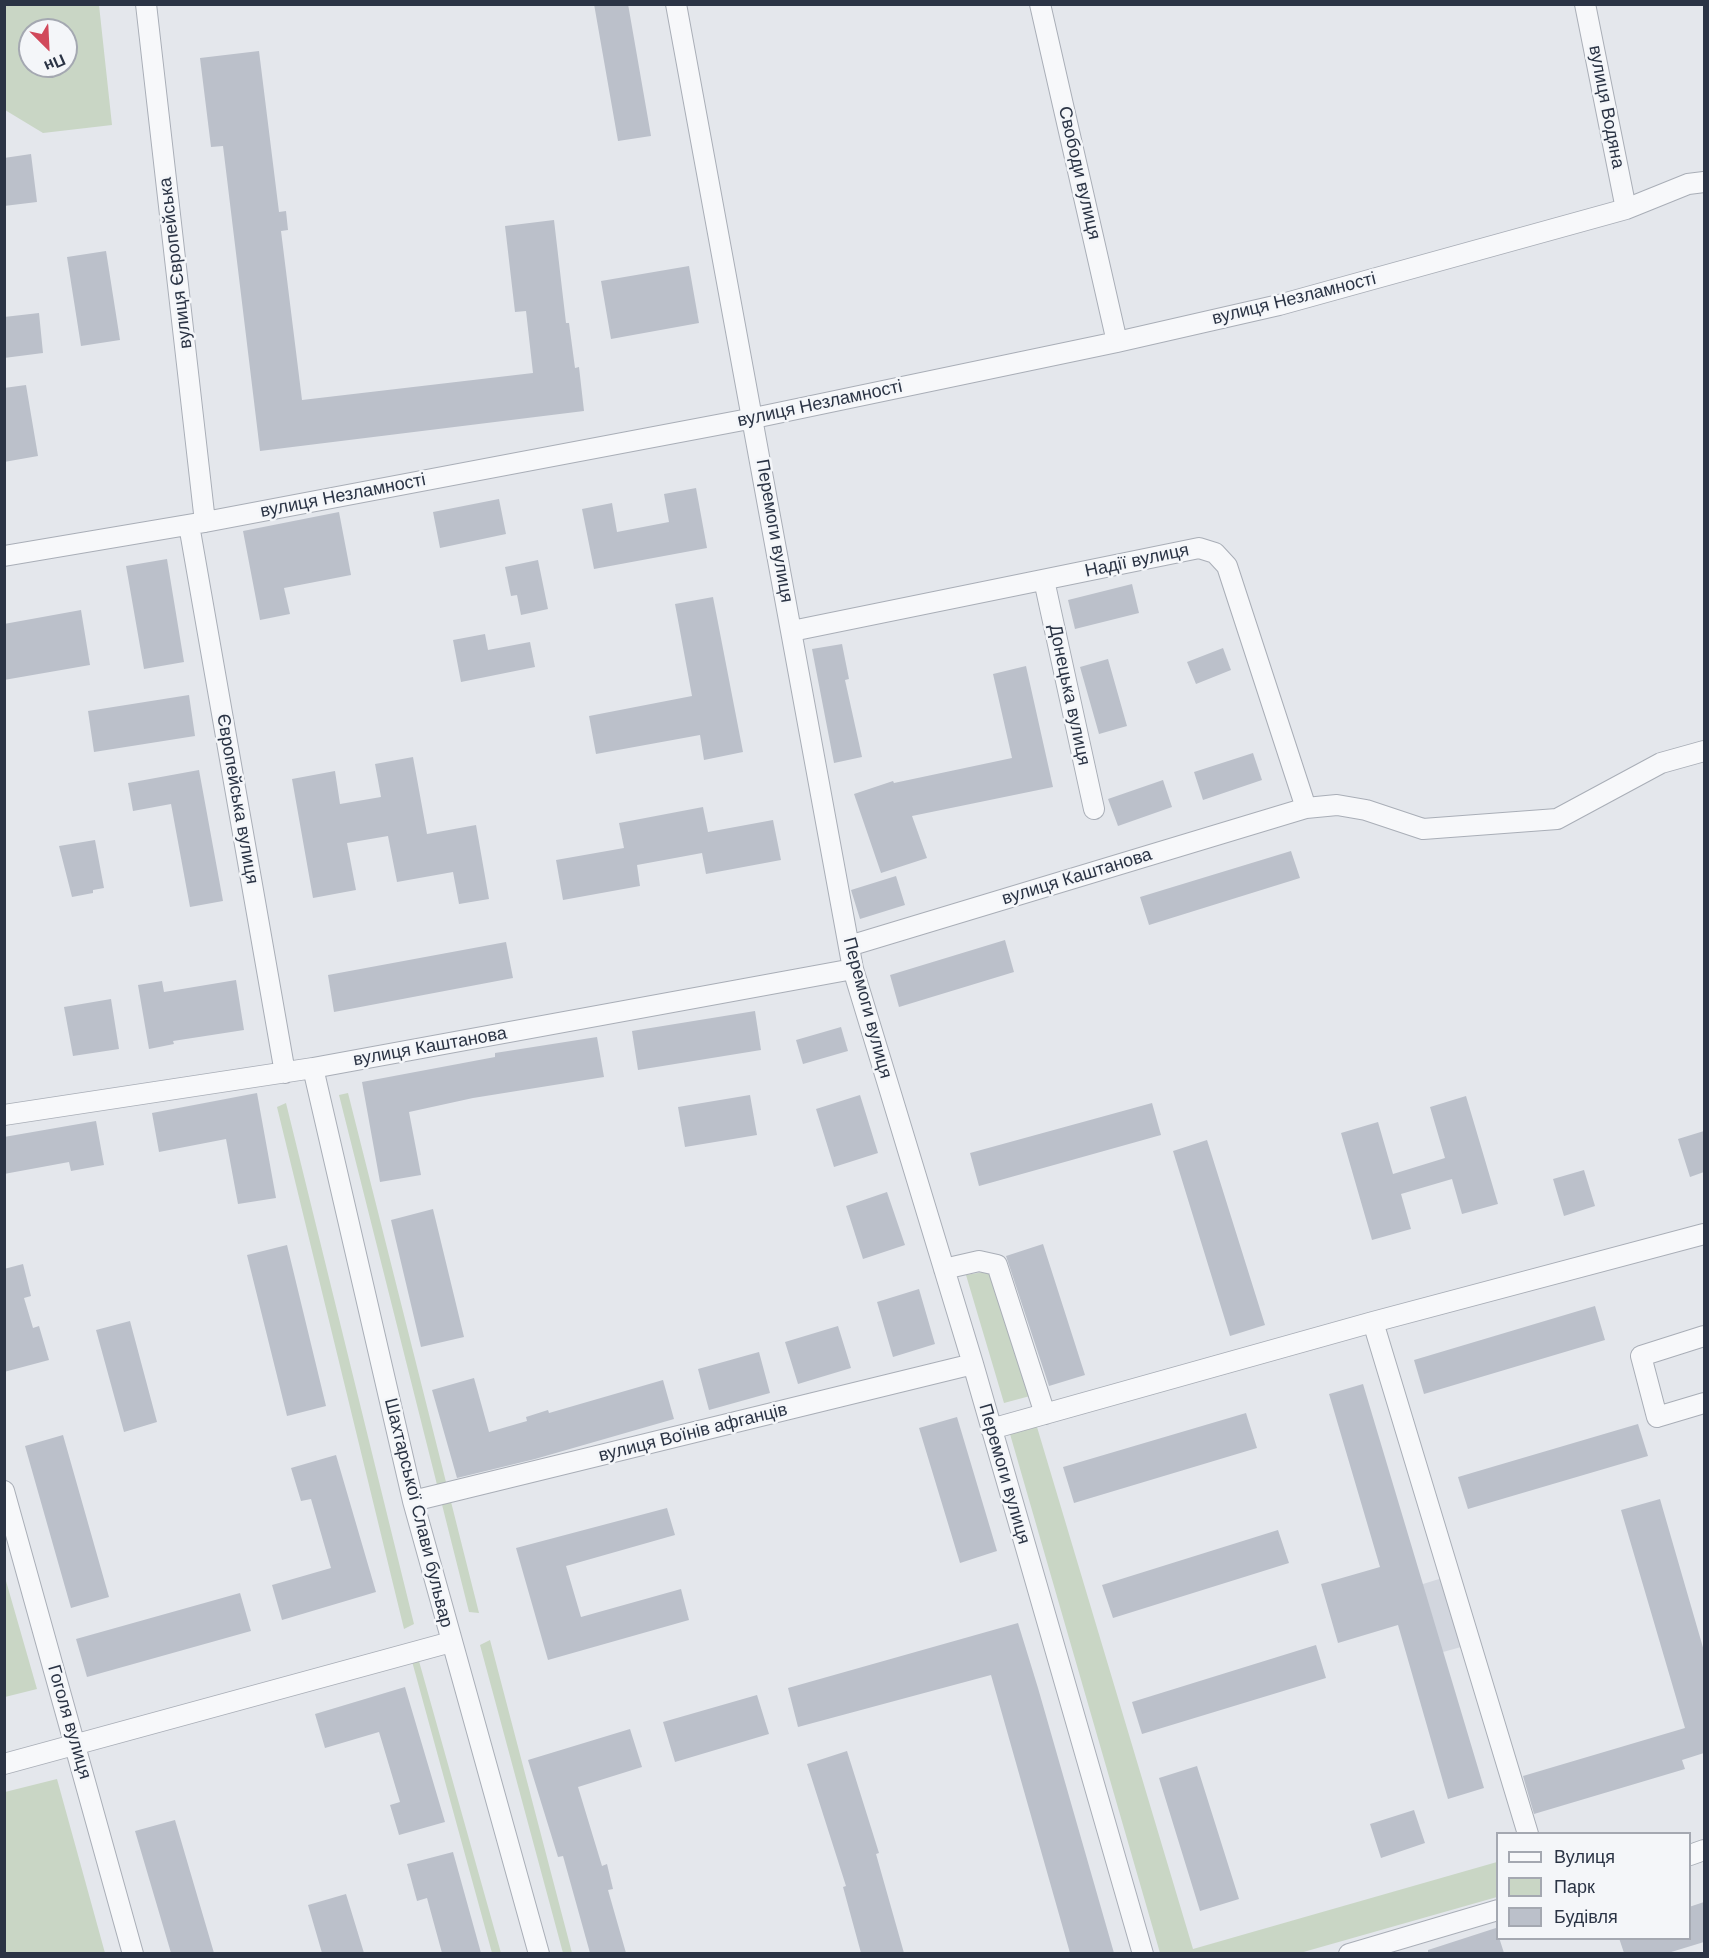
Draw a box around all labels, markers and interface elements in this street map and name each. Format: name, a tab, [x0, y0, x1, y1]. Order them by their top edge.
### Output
north arrow	[18, 18, 78, 78]
street label: вулиця Водяна	[1583, 43, 1629, 171]
text: Пн	[42, 51, 68, 75]
street label: Свободи вулиця	[1053, 104, 1105, 242]
street label: вулиця Європейська	[155, 176, 197, 350]
street label: вулиця Незламності	[1210, 268, 1378, 330]
street label: вулиця Незламності	[736, 376, 904, 432]
street label: Перемоги вулиця	[751, 458, 797, 604]
street label: вулиця Незламності	[258, 469, 428, 523]
street label: Надії вулиця	[1083, 539, 1191, 583]
street label: Донецька вулиця	[1043, 622, 1095, 768]
street label: Європейська вулиця	[211, 712, 263, 886]
street label: вулиця Каштанова	[999, 844, 1155, 910]
street label: Перемоги вулиця	[838, 935, 896, 1081]
street label: вулиця Каштанова	[351, 1023, 509, 1071]
street label: Шахтарської Слави бульвар	[379, 1396, 457, 1630]
street label: вулиця Воїнів афганців	[596, 1399, 790, 1467]
street label: Перемоги вулиця	[974, 1401, 1034, 1547]
street label: Гоголя вулиця	[42, 1662, 96, 1782]
legend	[1496, 1832, 1691, 1940]
text: Вулиця	[1554, 1847, 1615, 1867]
text: Парк	[1554, 1877, 1595, 1897]
text: Будівля	[1554, 1907, 1618, 1927]

